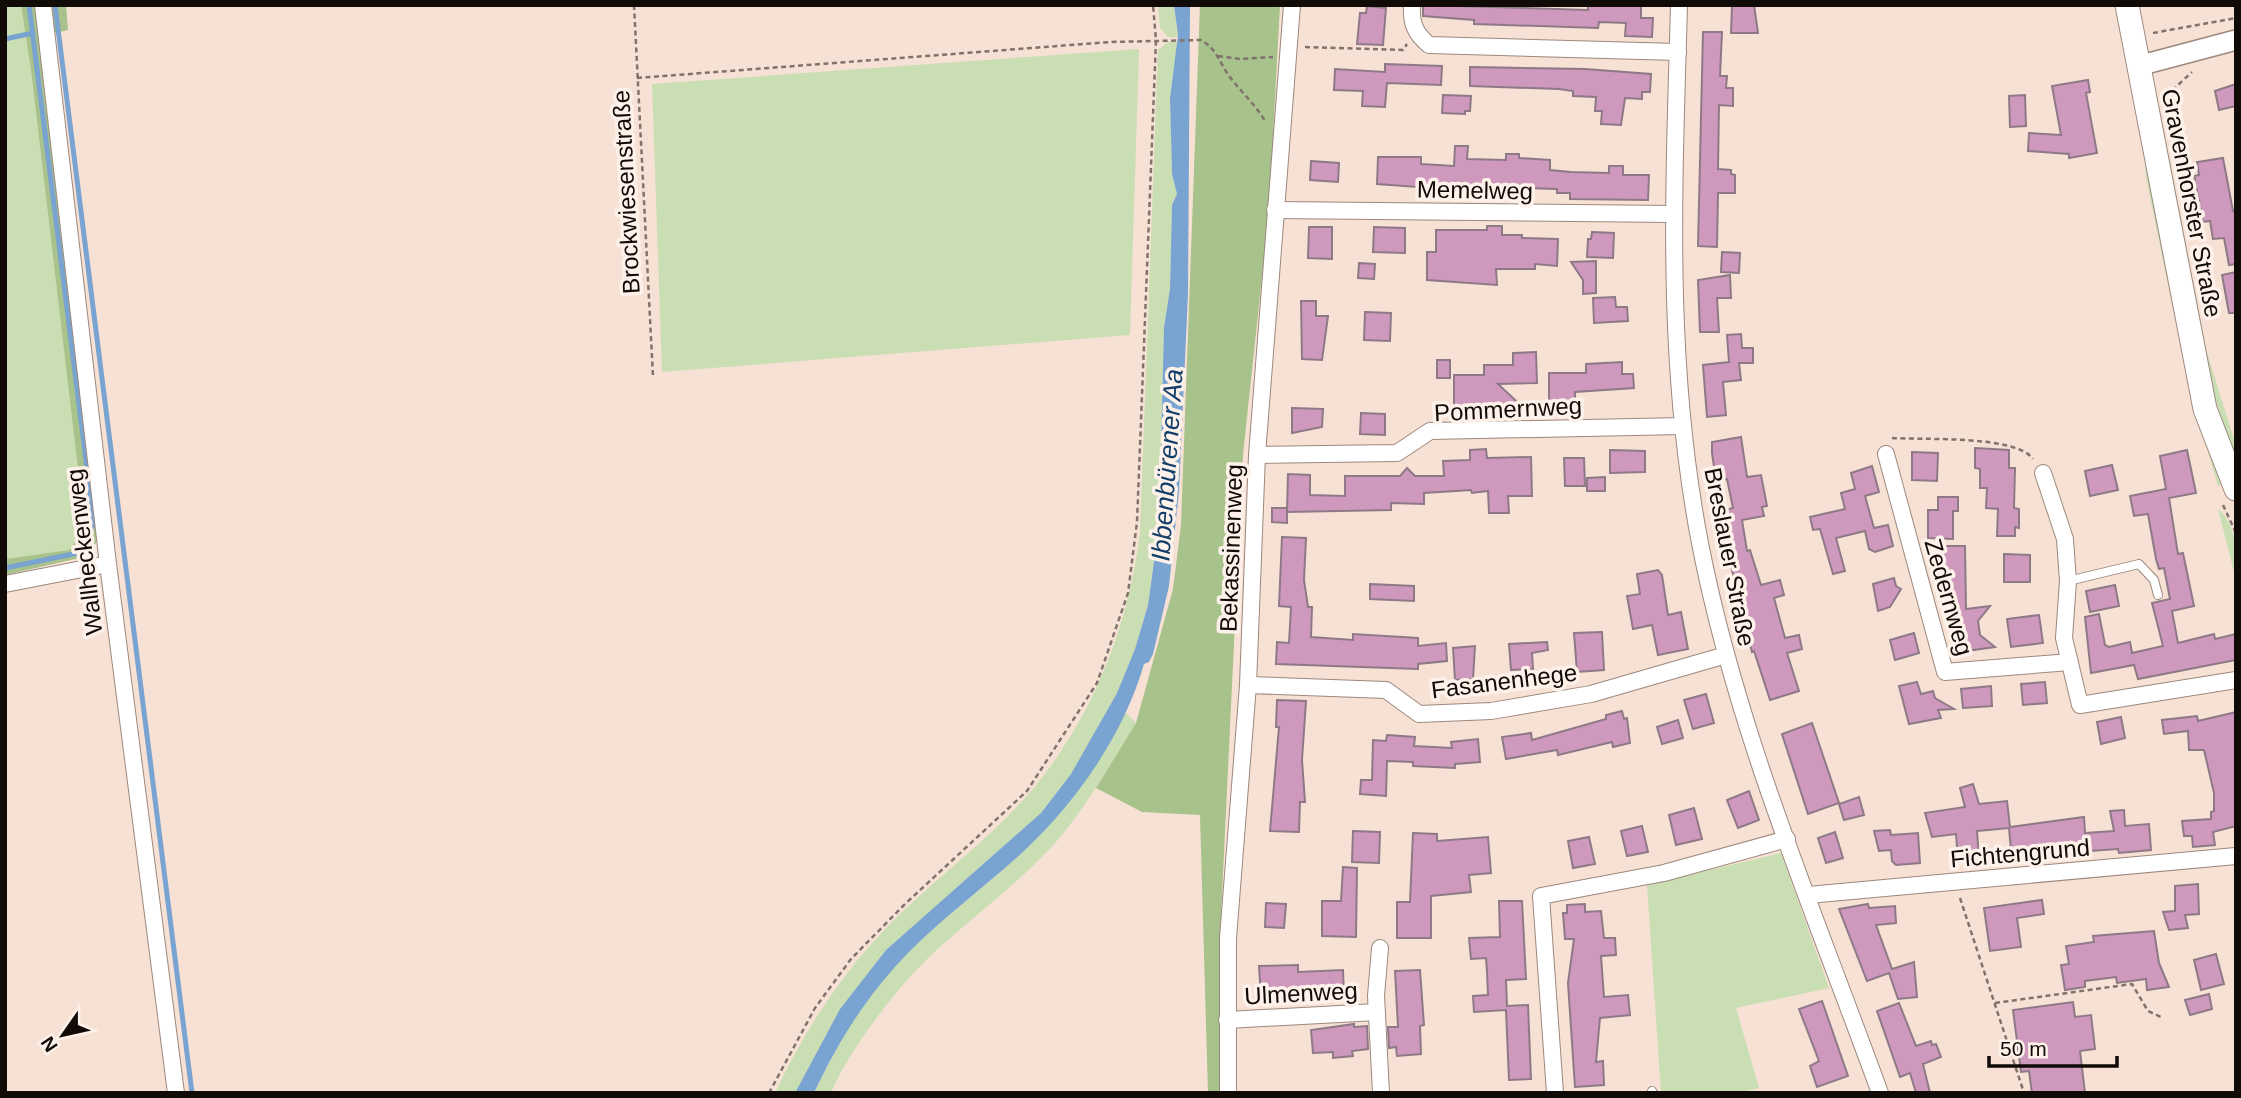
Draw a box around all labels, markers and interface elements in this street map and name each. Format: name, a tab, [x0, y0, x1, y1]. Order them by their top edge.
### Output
street label: Gravenhorster Straße	[2157, 87, 2227, 319]
street label: Brockwiesenstraße	[607, 89, 645, 295]
street label: Memelweg	[1417, 175, 1533, 205]
water label: Ibbenbürener Aa	[1145, 368, 1189, 562]
street label: Pommernweg	[1433, 392, 1583, 426]
street label: Bekassinenweg	[1215, 464, 1247, 632]
street label: Breslauer Straße	[1699, 465, 1761, 649]
street label: Wallheckenweg	[60, 467, 108, 637]
street label: Zedernweg	[1919, 536, 1979, 658]
street label: Fasanenhege	[1430, 659, 1578, 703]
street label: Fichtengrund	[1949, 833, 2091, 873]
street label: Ulmenweg	[1244, 977, 1358, 1009]
north arrow	[28, 1000, 98, 1070]
scale bar	[1989, 1024, 2117, 1068]
text: N	[37, 1033, 62, 1056]
text: 50 m	[2000, 1037, 2047, 1060]

